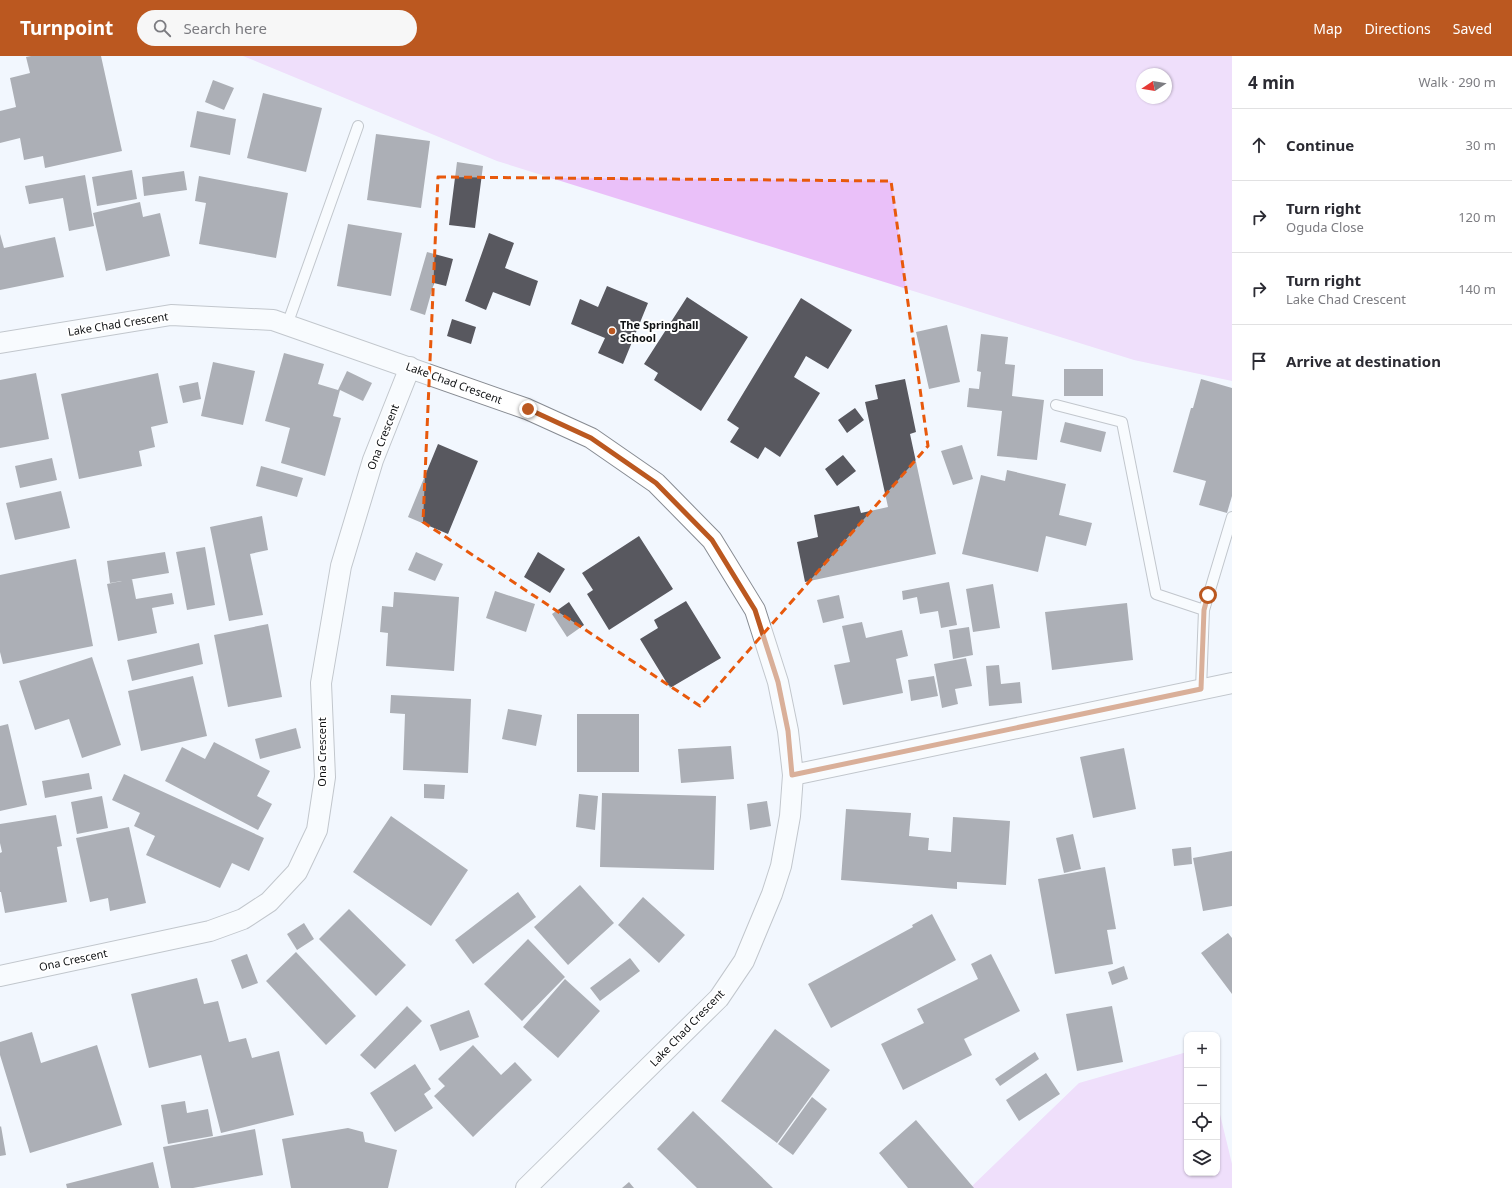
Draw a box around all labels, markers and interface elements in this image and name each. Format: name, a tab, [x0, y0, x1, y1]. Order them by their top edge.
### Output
search box	[137, 10, 417, 46]
text: Turnpoint	[20, 15, 113, 41]
icon: search	[151, 17, 173, 39]
text: Search here	[183, 18, 267, 38]
text: Map	[1313, 19, 1342, 38]
text: Directions	[1364, 19, 1431, 38]
text: Saved	[1453, 19, 1492, 38]
north arrow	[1136, 68, 1172, 104]
text: 4 min	[1248, 71, 1295, 94]
text: Walk · 290 m	[1418, 73, 1496, 91]
icon: ahead	[1248, 134, 1270, 156]
text: Continue	[1286, 135, 1354, 155]
text: 30 m	[1466, 136, 1496, 154]
text: Turn right	[1286, 198, 1361, 218]
icon: right	[1248, 206, 1270, 228]
text: 120 m	[1458, 208, 1496, 226]
text: Oguda Close	[1286, 218, 1364, 236]
text: Turn right	[1286, 270, 1361, 290]
icon: right	[1248, 278, 1270, 300]
text: 140 m	[1458, 280, 1496, 298]
text: Lake Chad Crescent	[1286, 290, 1406, 308]
street label: Lake Chad Crescent	[67, 308, 169, 339]
place label: The Springhall School	[620, 317, 699, 345]
marker: The Springhall School	[607, 326, 617, 336]
icon: arrive	[1248, 350, 1270, 372]
text: Arrive at destination	[1286, 351, 1441, 371]
street label: Lake Chad Crescent	[404, 358, 504, 407]
route end	[519, 400, 537, 418]
street label: Ona Crescent	[363, 402, 402, 472]
route start	[1199, 586, 1217, 604]
street label: Ona Crescent	[314, 717, 329, 787]
street label: Ona Crescent	[37, 945, 108, 974]
street label: Lake Chad Crescent	[646, 986, 727, 1069]
map controls	[1184, 1032, 1220, 1176]
button: +	[1184, 1032, 1220, 1068]
button: −	[1184, 1068, 1220, 1104]
button: locate	[1184, 1104, 1220, 1140]
button: layers	[1184, 1140, 1220, 1176]

